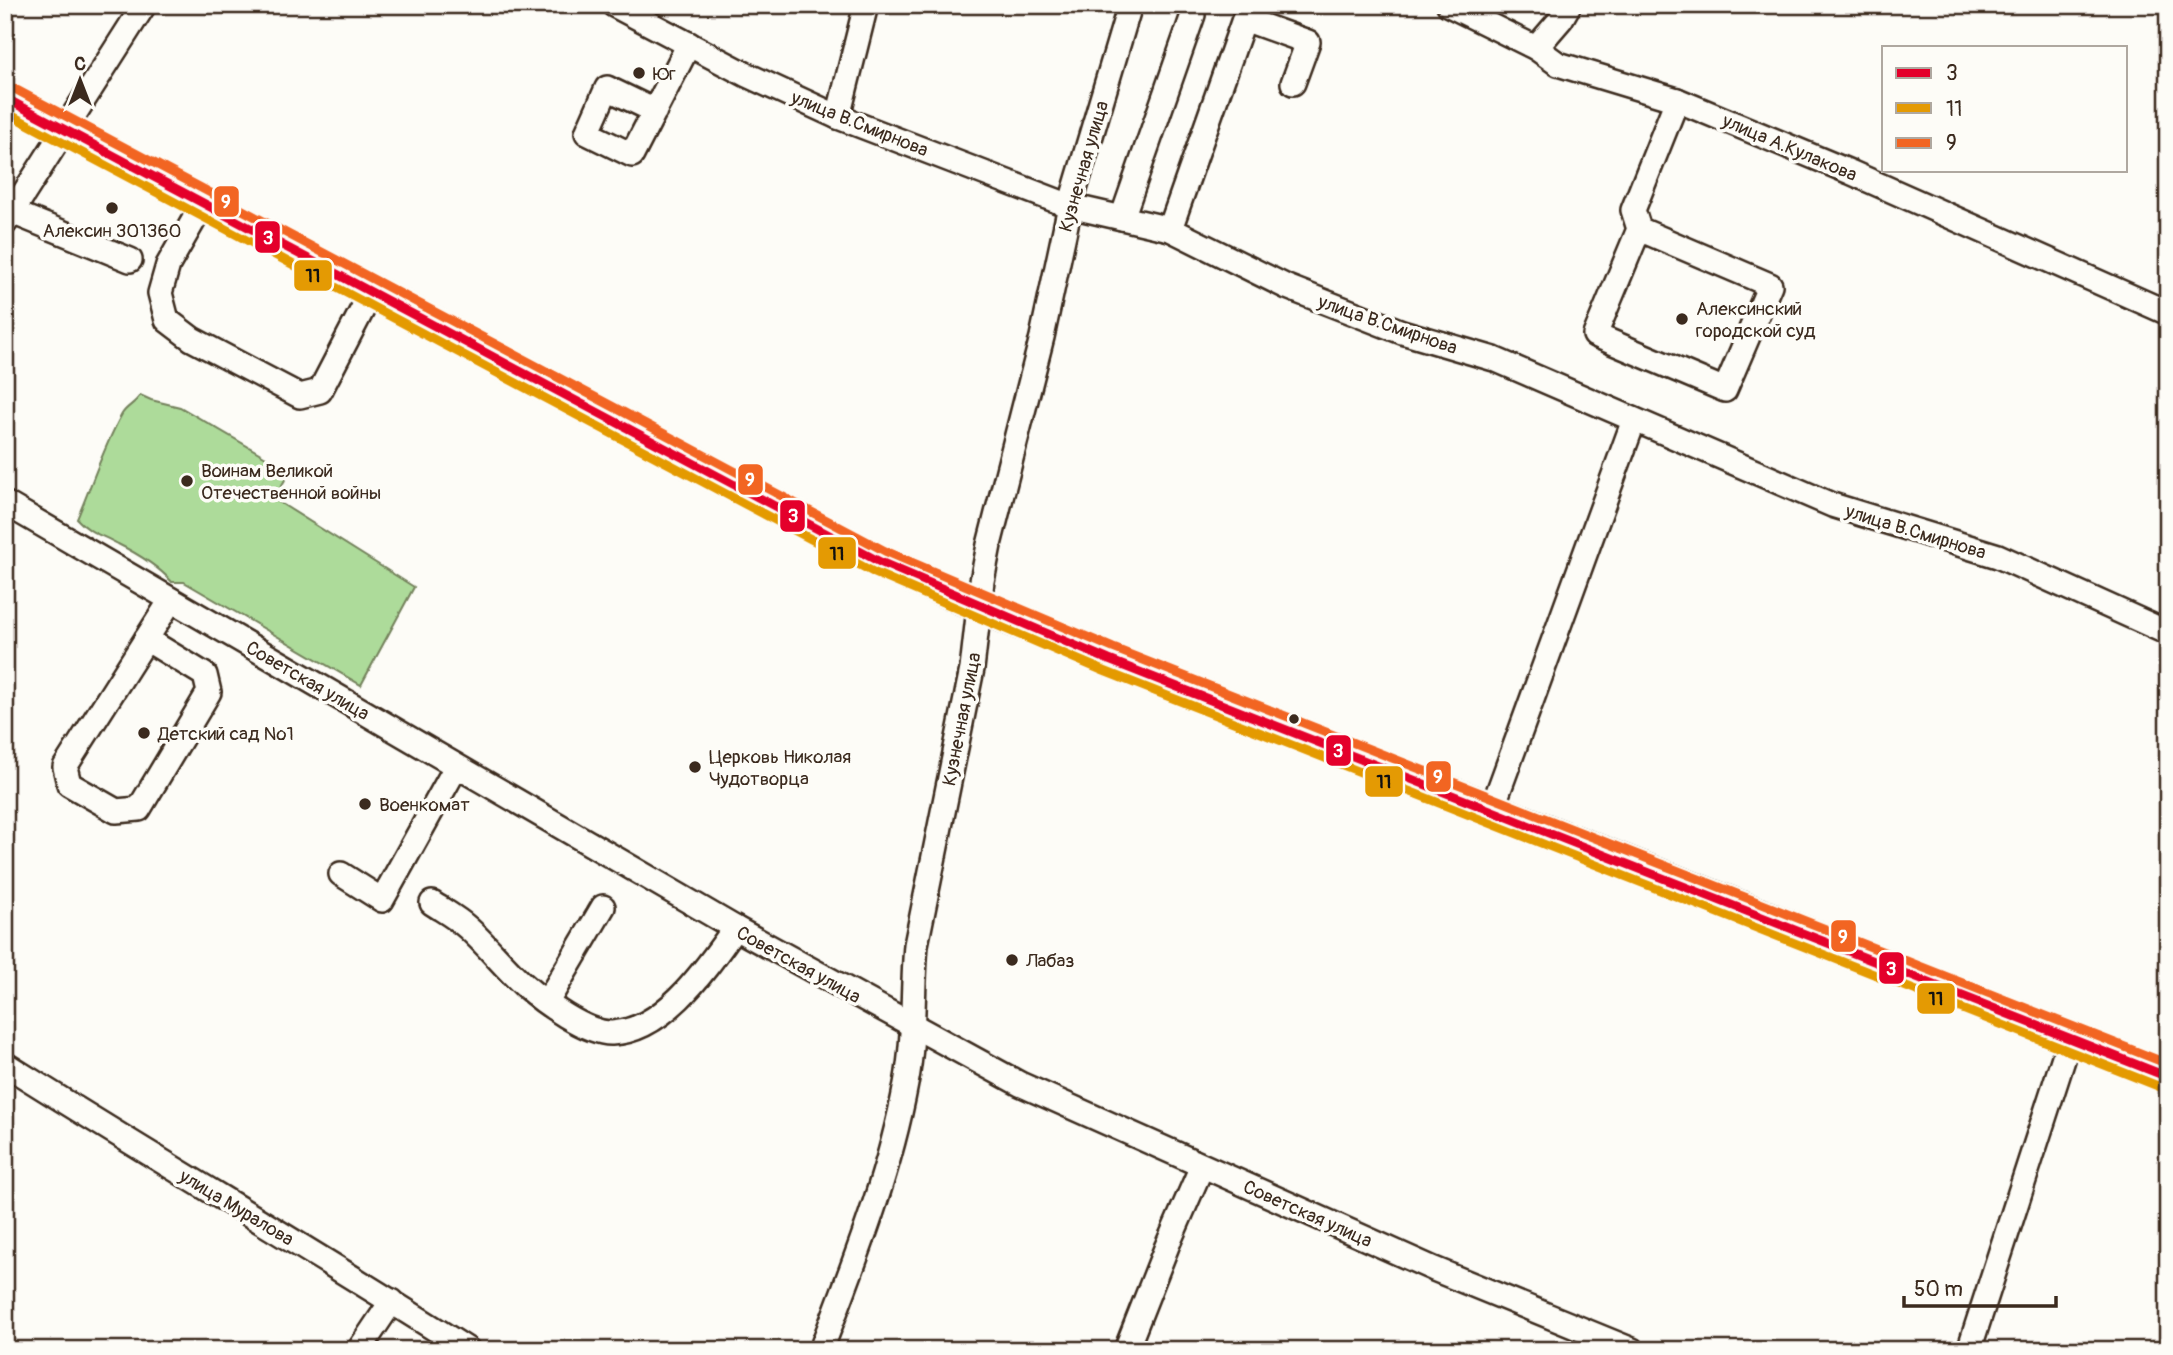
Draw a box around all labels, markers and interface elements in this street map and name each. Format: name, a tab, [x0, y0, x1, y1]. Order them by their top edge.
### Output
north arrow	[46, 46, 116, 116]
legend	[1882, 46, 2128, 172]
text: С	[74, 52, 86, 76]
text: 3	[1946, 60, 1958, 87]
place label: Юг	[653, 62, 676, 86]
marker: Юг	[631, 65, 647, 81]
street label: улица В.Смирнова	[787, 85, 932, 162]
text: 11	[1946, 96, 1962, 123]
street label: Кузнечная улица	[1054, 98, 1114, 235]
street label: улица А.Кулакова	[1718, 108, 1861, 187]
text: 9	[1946, 130, 1957, 157]
line badge: 9	[213, 185, 240, 218]
text: 9	[221, 190, 231, 214]
marker: Алексин 301360	[104, 200, 120, 216]
place label: Алексин 301360	[43, 219, 181, 243]
line badge: 3	[254, 220, 281, 254]
text: 3	[263, 226, 273, 250]
line badge: 11	[293, 259, 333, 292]
text: 11	[306, 264, 320, 288]
street label: улица В.Смирнова	[1314, 290, 1461, 360]
place label: Алексинский городской суд	[1696, 297, 1816, 343]
marker: Алексинский городской суд	[1674, 311, 1690, 327]
place label: Воинам Великой Отечественной войны	[201, 459, 381, 505]
line badge: 9	[737, 463, 764, 496]
text: 9	[745, 468, 755, 492]
marker: Воинам Великой Отечественной войны	[179, 473, 195, 489]
line badge: 3	[779, 499, 806, 533]
street label: улица В.Смирнова	[1841, 499, 1989, 565]
text: 3	[788, 504, 798, 528]
line badge: 11	[817, 536, 857, 570]
text: 11	[830, 542, 844, 566]
street label: Советская улица	[241, 636, 374, 726]
street label: Кузнечная улица	[937, 650, 987, 788]
unlabelled marker	[1287, 712, 1301, 726]
place label: Детский сад №1	[157, 722, 294, 746]
marker: Детский сад №1	[136, 725, 152, 741]
line badge: 3	[1325, 734, 1352, 767]
text: 3	[1333, 739, 1343, 763]
place label: Церковь Николая Чудотворца	[709, 745, 851, 791]
marker: Церковь Николая Чудотворца	[687, 759, 703, 775]
line badge: 9	[1425, 760, 1452, 793]
line badge: 11	[1364, 765, 1404, 798]
text: 9	[1433, 765, 1443, 789]
text: 11	[1377, 770, 1391, 794]
place label: Военкомат	[379, 793, 470, 817]
marker: Военкомат	[357, 796, 373, 812]
line badge: 9	[1830, 919, 1857, 953]
street label: Советская улица	[732, 921, 865, 1009]
text: 9	[1838, 925, 1848, 949]
place label: Лабаз	[1025, 949, 1075, 973]
line badge: 3	[1878, 951, 1905, 985]
marker: Лабаз	[1004, 952, 1020, 968]
text: 3	[1886, 957, 1896, 981]
line badge: 11	[1916, 982, 1956, 1015]
text: 11	[1929, 987, 1943, 1011]
street label: улица Муралова	[174, 1164, 298, 1252]
street label: Советская улица	[1239, 1175, 1376, 1253]
scale bar	[1904, 1264, 2056, 1308]
text: 50 m	[1914, 1276, 1963, 1303]

